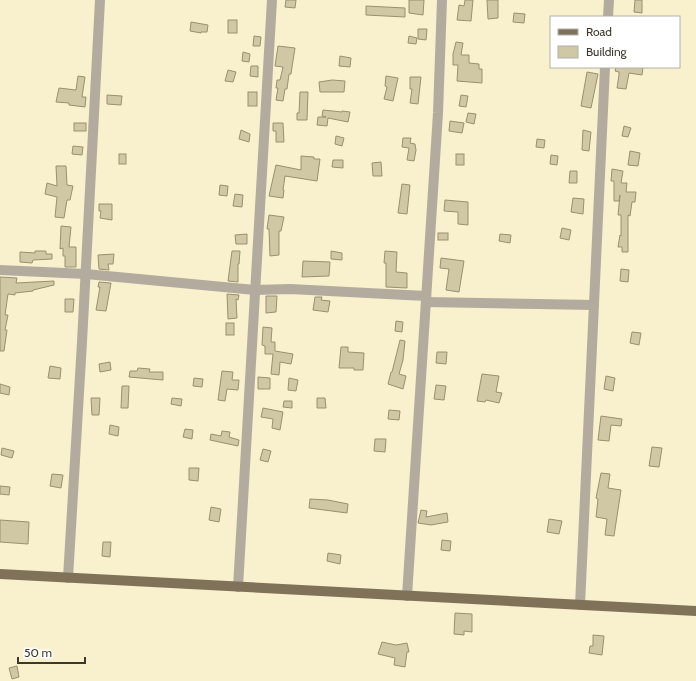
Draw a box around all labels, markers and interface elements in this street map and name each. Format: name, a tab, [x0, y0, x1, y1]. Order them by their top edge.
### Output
legend	[550, 16, 680, 68]
text: Road	[586, 24, 612, 39]
text: Building	[586, 44, 628, 59]
scale bar	[18, 639, 85, 665]
text: 50 m	[24, 645, 52, 660]

